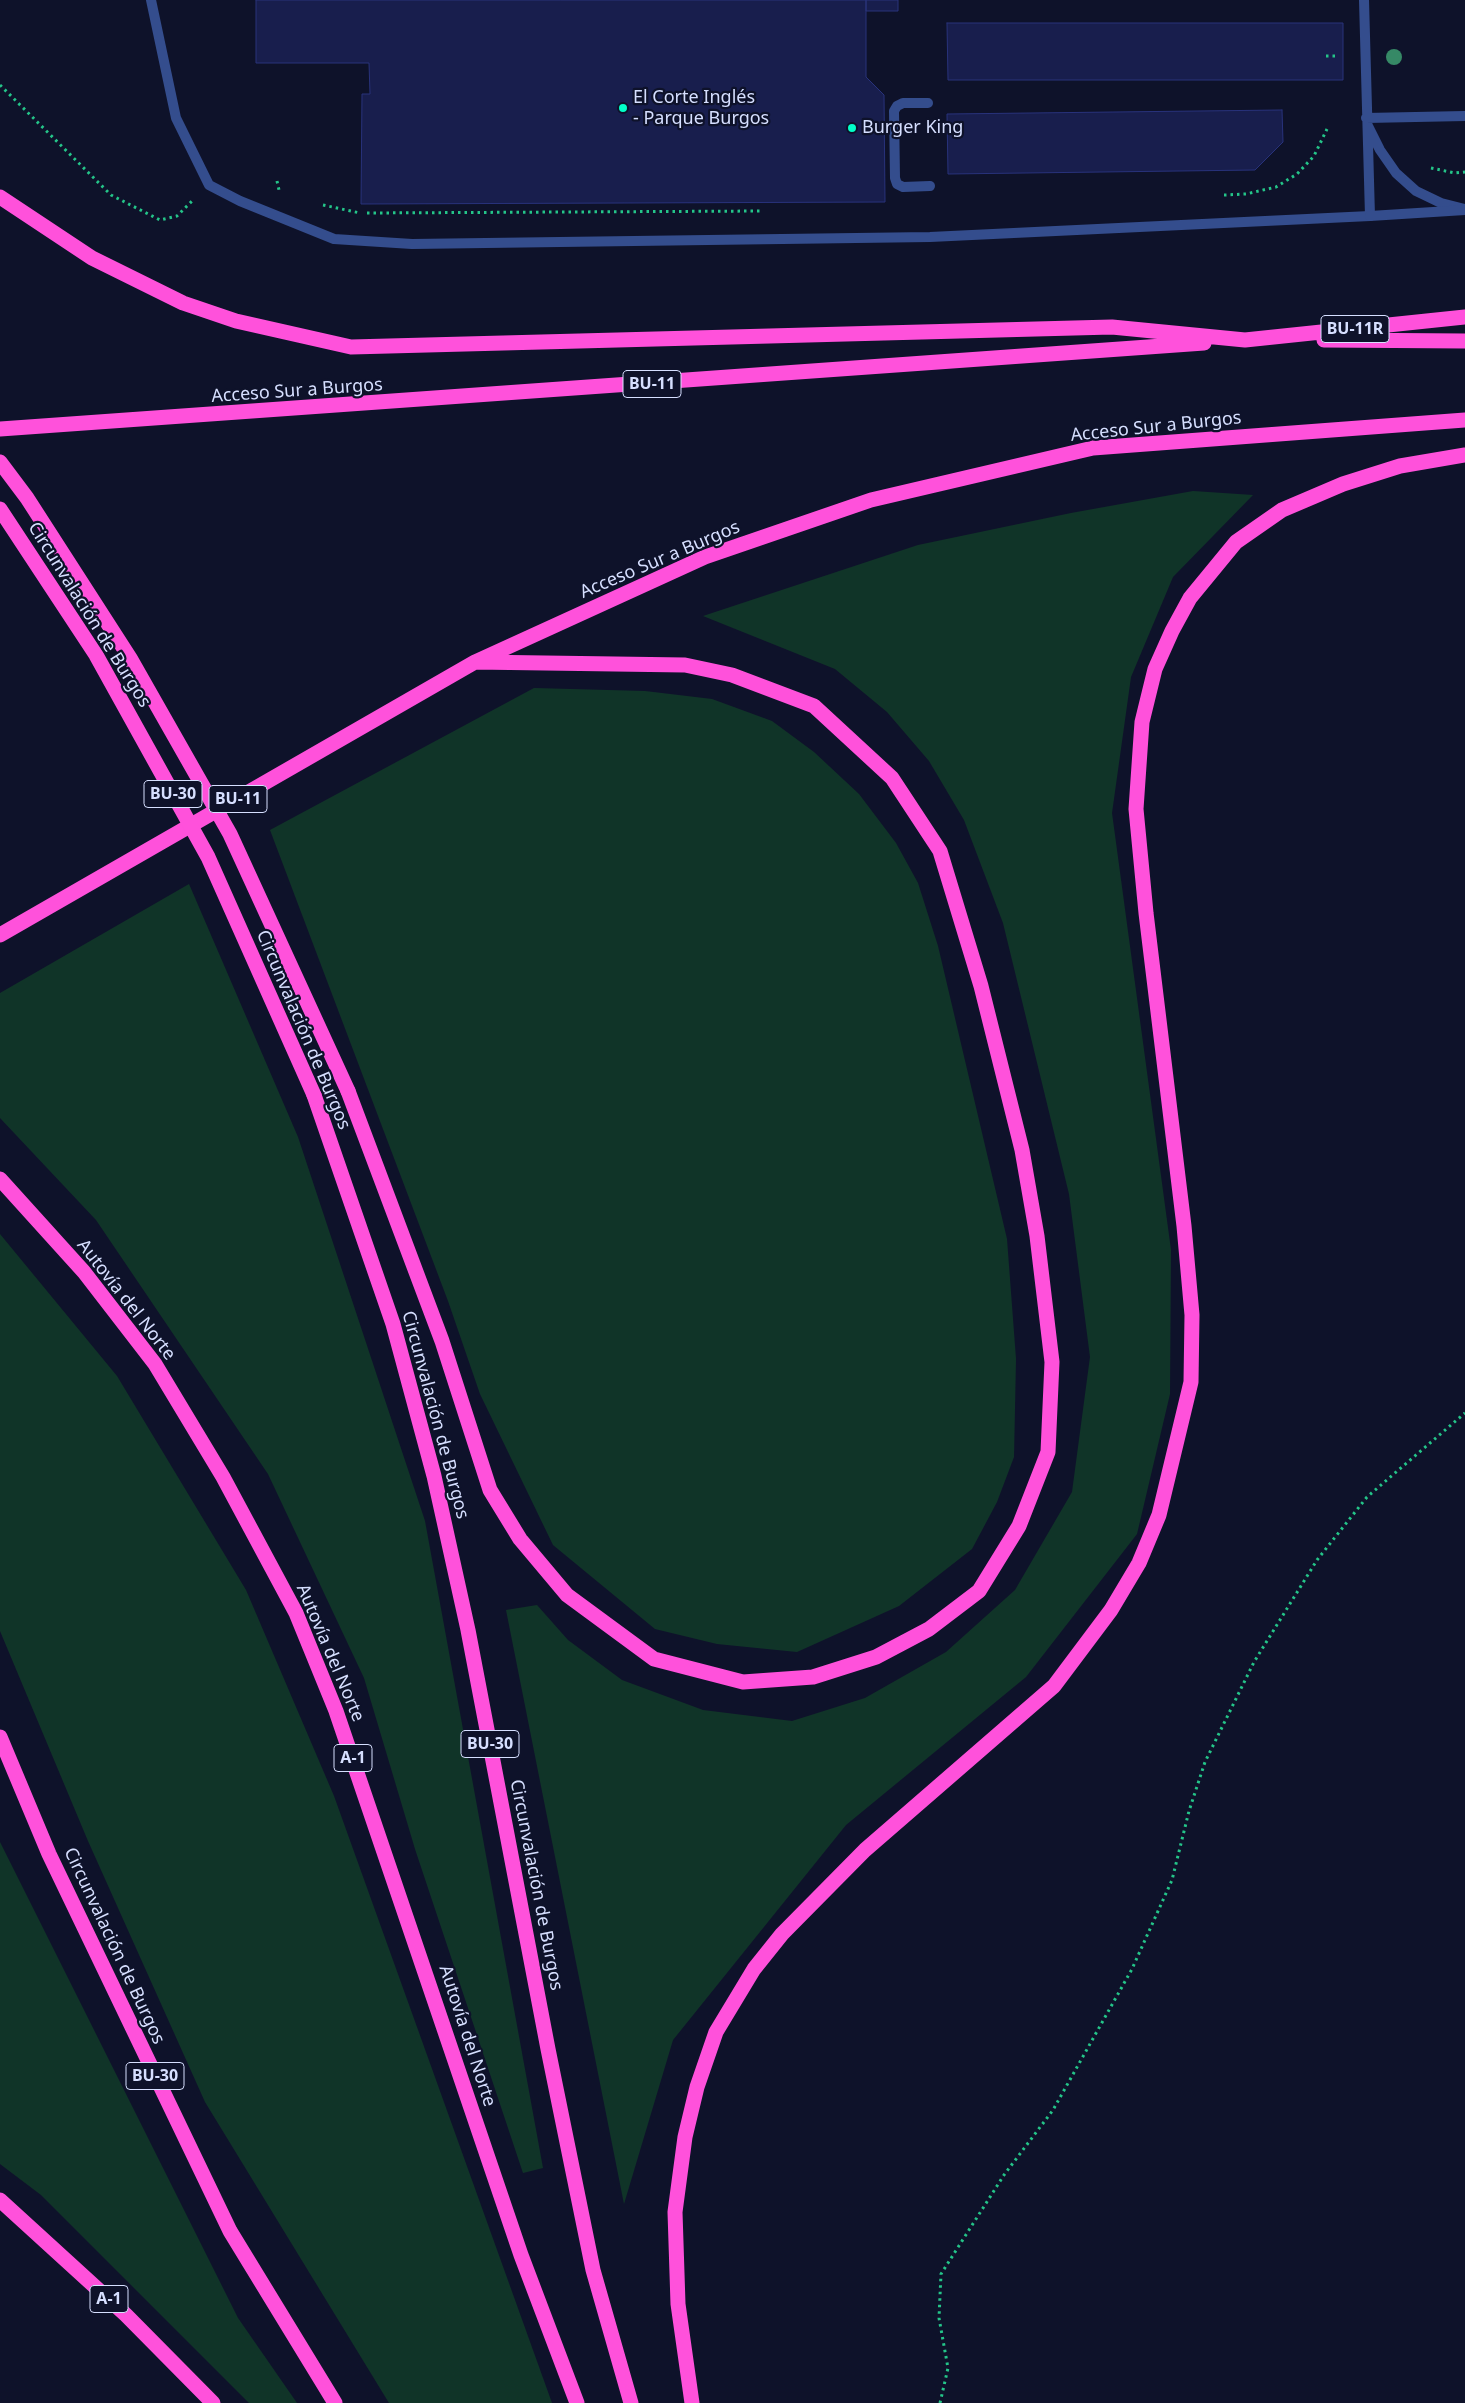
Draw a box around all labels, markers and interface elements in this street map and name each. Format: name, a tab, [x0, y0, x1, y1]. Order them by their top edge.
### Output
place label: El Corte Inglés - Parque Burgos	[633, 87, 769, 130]
marker: El Corte Inglés - Parque Burgos	[617, 102, 629, 114]
place label: Burger King	[862, 117, 963, 139]
marker: Burger King	[846, 122, 858, 134]
road number: BU-11R	[1321, 316, 1389, 342]
road number: BU-11	[623, 370, 681, 398]
street label: Acceso Sur a Burgos	[211, 374, 383, 408]
street label: Acceso Sur a Burgos	[1069, 407, 1243, 447]
street label: Acceso Sur a Burgos	[577, 517, 743, 603]
street label: Circunvalación de Burgos	[23, 518, 155, 712]
road number: BU-30	[144, 781, 202, 808]
road number: BU-11	[209, 786, 267, 812]
street label: Circunvalación de Burgos	[251, 927, 355, 1133]
street label: Autovía del Norte	[72, 1235, 180, 1365]
street label: Circunvalación de Burgos	[397, 1309, 473, 1521]
street label: Autovía del Norte	[291, 1581, 369, 1725]
road number: BU-30	[461, 1730, 519, 1758]
road number: A-1	[334, 1745, 372, 1772]
street label: Circunvalación de Burgos	[505, 1778, 567, 1992]
street label: Circunvalación de Burgos	[59, 1844, 169, 2048]
street label: Autovía del Norte	[434, 1963, 500, 2109]
road number: BU-30	[126, 2062, 184, 2090]
road number: A-1	[90, 2286, 128, 2312]

